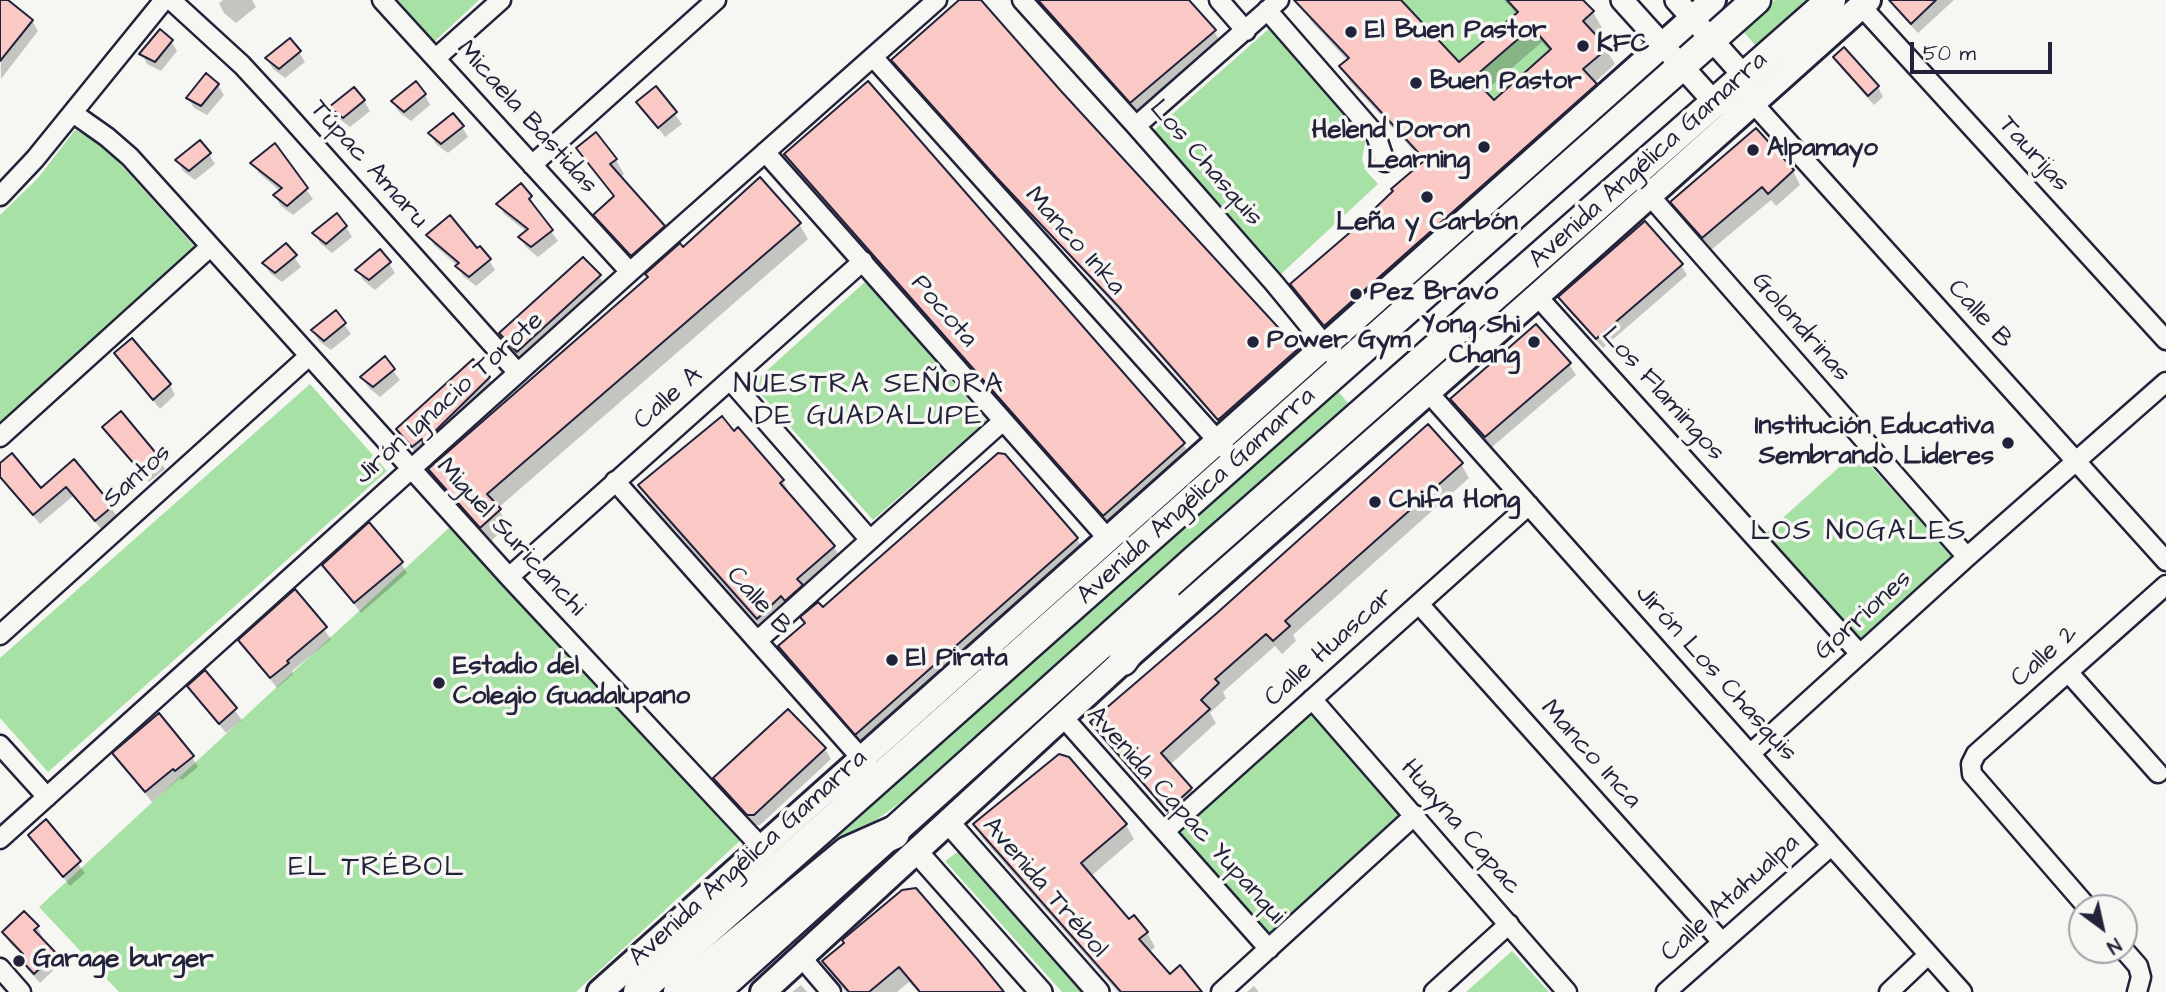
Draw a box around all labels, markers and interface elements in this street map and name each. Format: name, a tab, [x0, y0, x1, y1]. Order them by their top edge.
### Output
place label: El Buen Pastor	[1365, 16, 1546, 48]
marker: El Buen Pastor	[1343, 24, 1359, 40]
scale bar	[1914, 28, 2056, 72]
place label: KFC	[1597, 30, 1649, 62]
street label: Micaela Bastidas	[449, 35, 603, 201]
marker: KFC	[1575, 38, 1591, 54]
text: 50 m	[1923, 39, 1976, 68]
street label: Avenida Angélica Gamarra	[1523, 46, 1775, 276]
place label: Buen Pastor	[1430, 67, 1582, 99]
marker: Buen Pastor	[1408, 75, 1424, 91]
street label: Los Chasquis	[1142, 94, 1268, 234]
street label: Túpac Amaru	[302, 95, 434, 235]
street label: Taurijas	[1991, 110, 2075, 200]
place label: Helend Doron Learning	[1312, 116, 1470, 178]
place label: Alpamayo	[1767, 134, 1878, 166]
marker: Helend Doron Learning	[1476, 139, 1492, 155]
marker: Alpamayo	[1745, 142, 1761, 158]
street label: Manco Inka	[1017, 181, 1131, 303]
marker: Leña y Carbón	[1419, 189, 1435, 205]
place label: Leña y Carbón	[1336, 208, 1518, 240]
street label: Golondrinas	[1744, 267, 1856, 389]
street label: Pocota	[903, 269, 983, 355]
street label: Calle B	[1940, 274, 2018, 356]
place label: Pez Bravo	[1370, 278, 1498, 310]
marker: Pez Bravo	[1348, 286, 1364, 302]
street label: Jirón Ignacio Torote	[349, 306, 551, 492]
place label: Yong Shi Chang	[1421, 311, 1520, 372]
street label: Los Flamingos	[1594, 322, 1730, 468]
place label: Power Gym	[1267, 326, 1411, 358]
marker: Power Gym	[1245, 334, 1261, 350]
marker: Yong Shi Chang	[1526, 334, 1542, 350]
street label: Calle A	[628, 361, 710, 437]
district label: NUESTRA SEÑORA DE GUADALUPE	[735, 369, 1003, 435]
street label: Avenida Angélica Gamarra	[1071, 382, 1323, 612]
place label: Institución Educativa Sembrando Lideres	[1755, 412, 1994, 474]
marker: Institución Educativa Sembrando Lideres	[2000, 435, 2016, 451]
street label: Santos	[97, 438, 179, 516]
street label: Miguel Suricanchi	[429, 452, 591, 624]
place label: Chifa Hong	[1389, 486, 1520, 518]
marker: Chifa Hong	[1367, 494, 1383, 510]
district label: LOS NOGALES	[1752, 516, 1966, 550]
street label: Calle B	[719, 561, 797, 643]
street label: Gorriones	[1809, 564, 1919, 668]
street label: Jirón Los Chasquis	[1627, 579, 1803, 769]
street label: Calle Huascar	[1259, 582, 1401, 714]
street label: Calle 2	[2005, 619, 2085, 695]
place label: El Pirata	[906, 644, 1008, 676]
place label: Estadio del Colegio Guadalupano	[453, 652, 690, 714]
marker: El Pirata	[884, 652, 900, 668]
marker: Estadio del Colegio Guadalupano	[431, 675, 447, 691]
street label: Manco Inca	[1533, 694, 1647, 816]
street label: Avenida Capac Yupanqui	[1079, 701, 1291, 931]
street label: Avenida Angélica Gamarra	[623, 744, 875, 974]
street label: Huayna Capac	[1393, 754, 1527, 902]
street label: Avenida Trébol	[974, 811, 1114, 965]
street label: Calle Atahualpa	[1655, 829, 1807, 969]
district label: EL TRÉBOL	[290, 852, 464, 886]
north arrow	[2068, 894, 2138, 964]
text: N	[2101, 931, 2126, 960]
place label: Garage burger	[33, 945, 214, 977]
marker: Garage burger	[11, 953, 27, 969]

